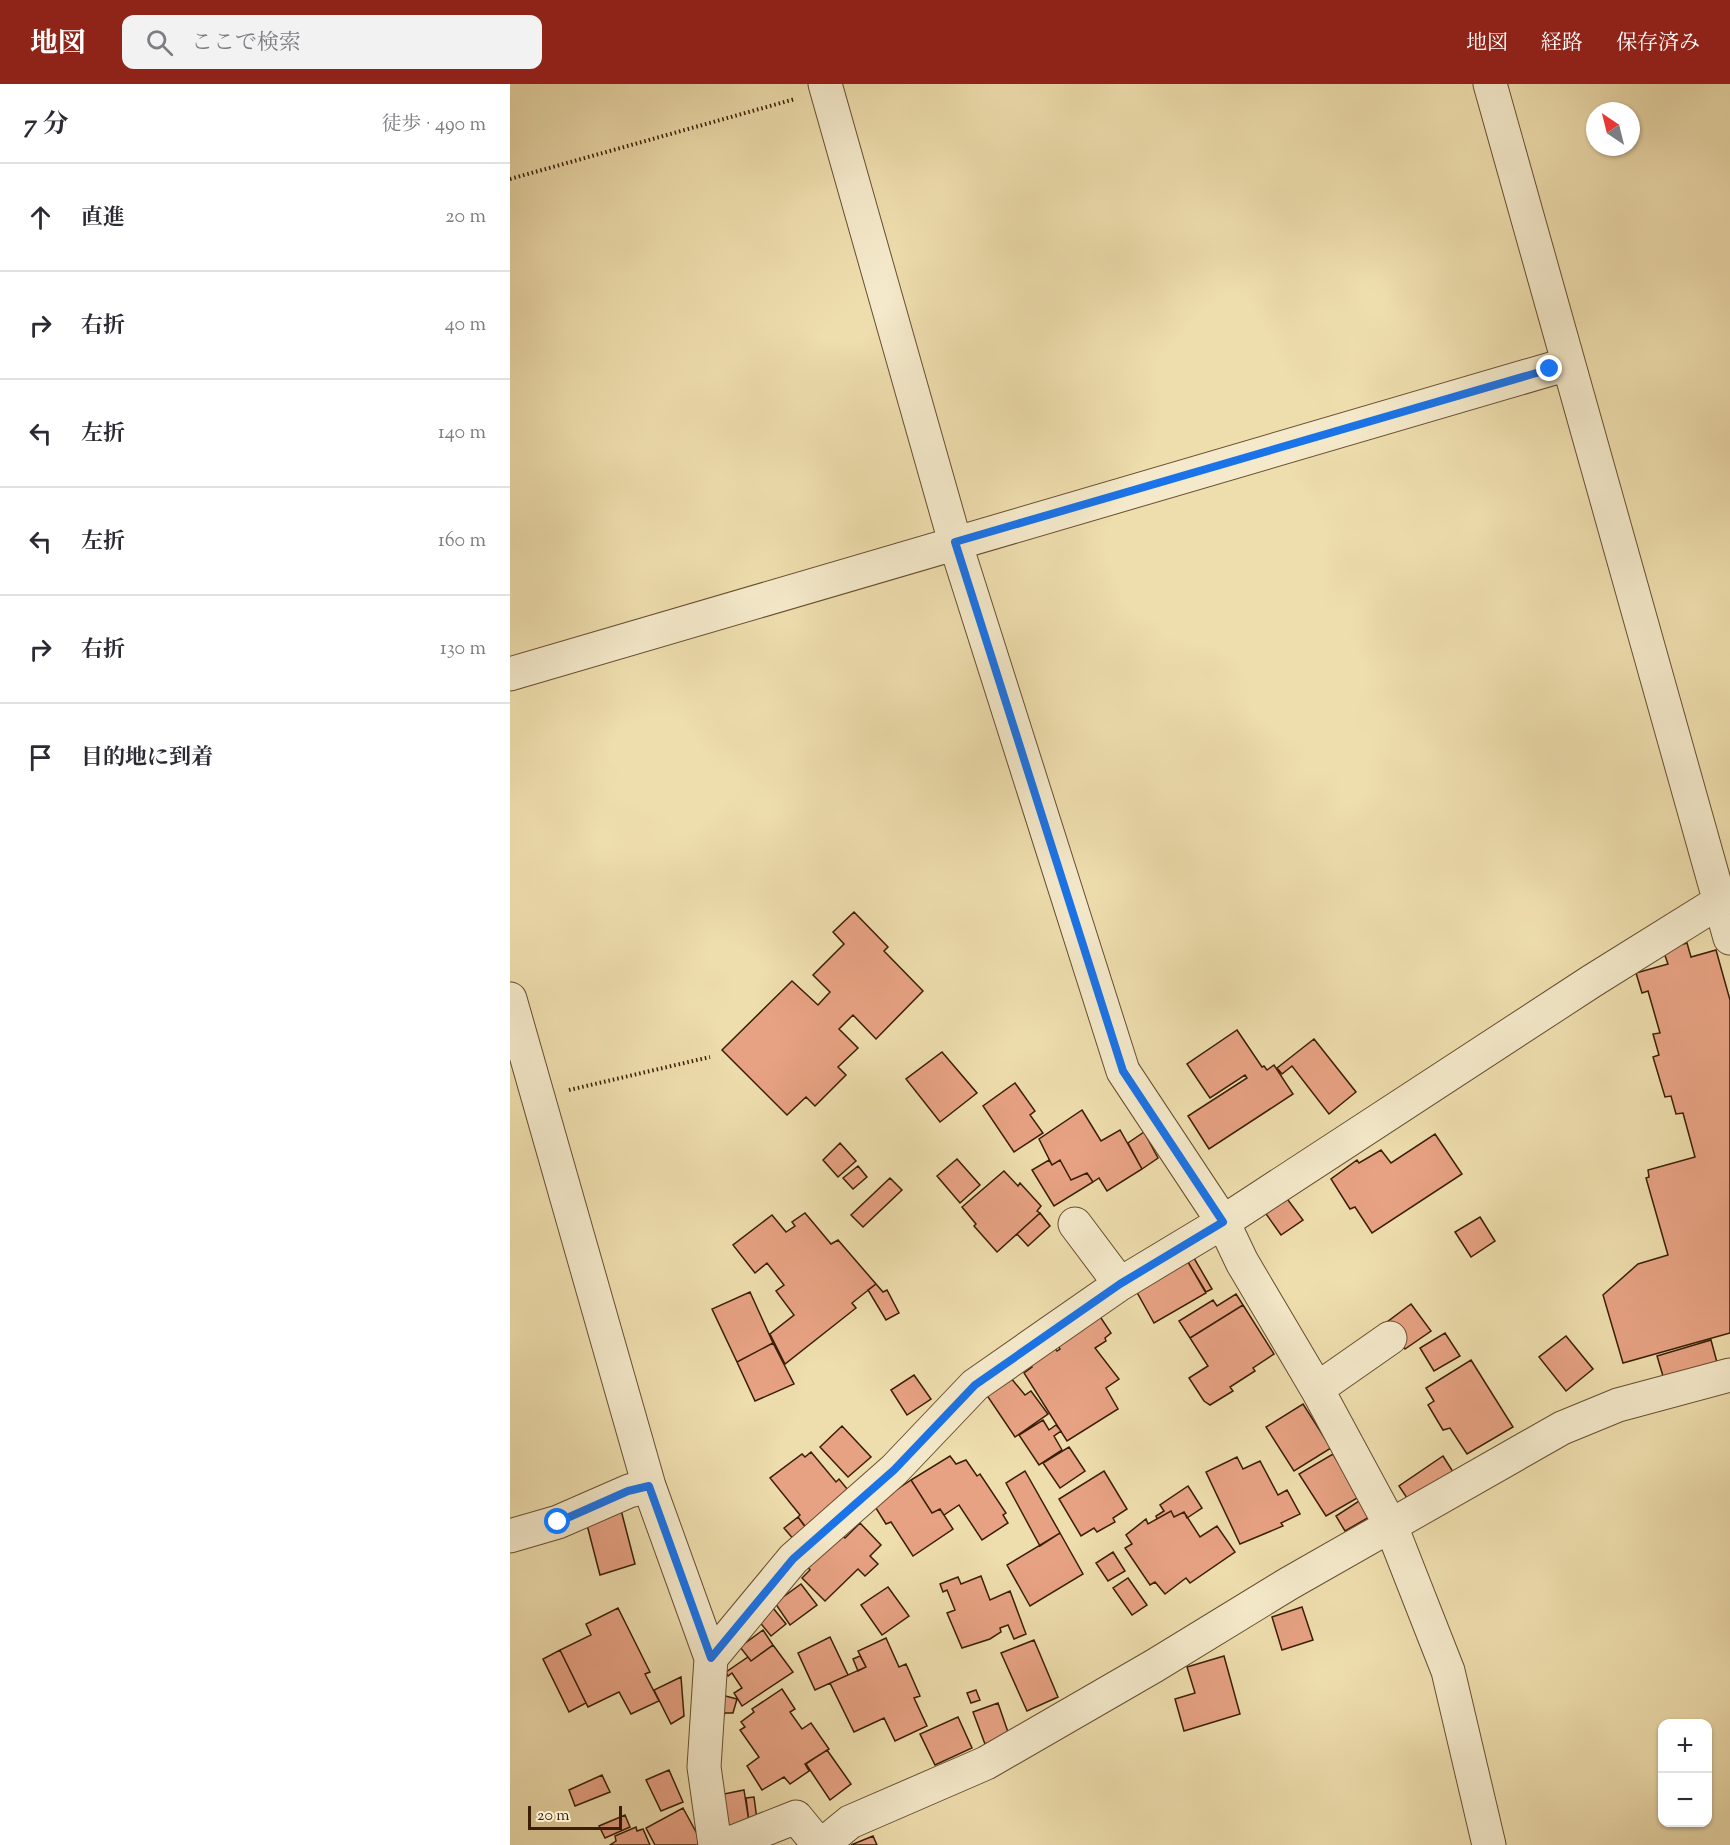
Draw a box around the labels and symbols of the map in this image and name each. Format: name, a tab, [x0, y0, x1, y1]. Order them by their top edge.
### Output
north arrow	[1586, 102, 1640, 156]
route end	[1536, 355, 1562, 381]
route start	[544, 1508, 570, 1534]
scale bar	[528, 1803, 622, 1830]

